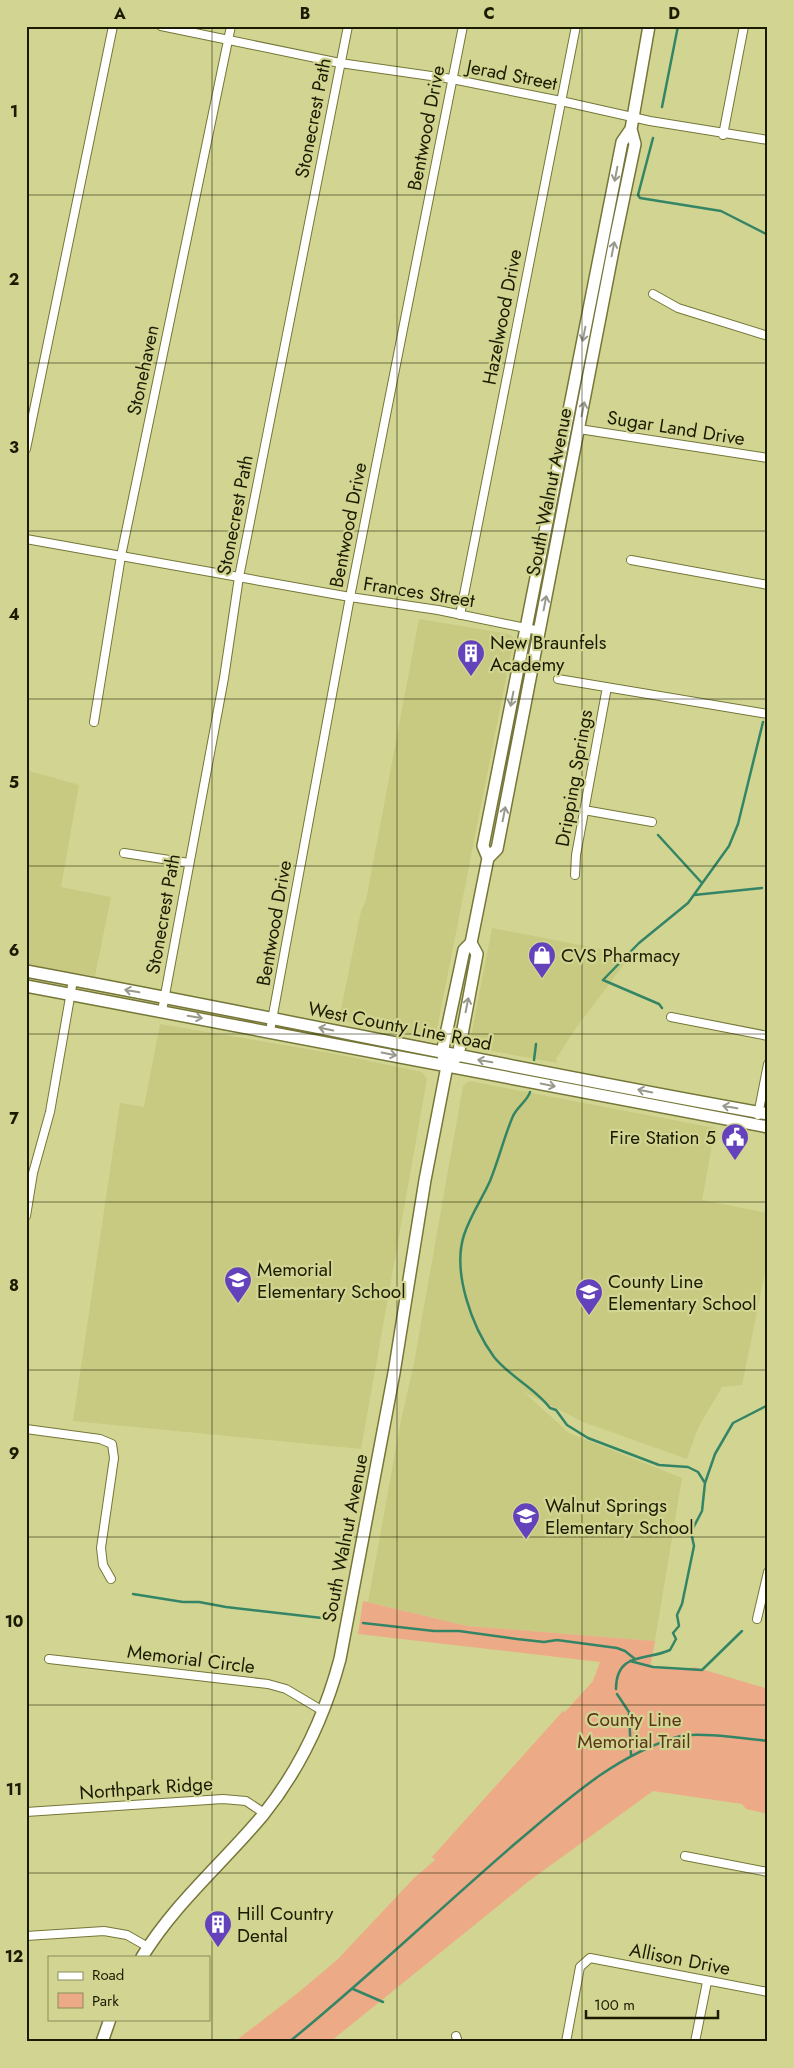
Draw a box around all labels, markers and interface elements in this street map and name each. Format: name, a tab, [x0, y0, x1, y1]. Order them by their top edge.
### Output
text: A	[113, 2, 126, 25]
text: B	[300, 2, 310, 25]
text: C	[483, 2, 495, 25]
text: D	[668, 2, 680, 25]
street label: Jerad Street	[461, 52, 560, 97]
street label: Stonecrest Path	[288, 56, 338, 180]
street label: Bentwood Drive	[401, 63, 451, 193]
text: 1	[10, 100, 18, 123]
one-way arrow	[610, 166, 620, 182]
one-way arrow	[609, 242, 618, 258]
street label: Hazelwood Drive	[476, 247, 528, 387]
text: 2	[9, 268, 19, 291]
street label: Stonehaven	[120, 322, 166, 418]
one-way arrow	[579, 325, 588, 341]
one-way arrow	[579, 401, 589, 417]
street label: Sugar Land Drive	[605, 404, 747, 452]
street label: South Walnut Avenue	[519, 405, 579, 578]
text: 3	[9, 436, 19, 459]
street label: Stonecrest Path	[210, 453, 260, 577]
street label: Bentwood Drive	[323, 460, 373, 590]
street label: Frances Street	[361, 570, 477, 614]
one-way arrow	[541, 595, 551, 611]
text: 4	[8, 603, 20, 626]
place label: New Braunfels Academy	[490, 629, 607, 678]
building icon: New Braunfels Academy	[456, 638, 486, 677]
one-way arrow	[507, 691, 516, 707]
street label: Dripping Springs	[549, 707, 599, 849]
text: 5	[9, 771, 19, 794]
one-way arrow	[500, 806, 510, 822]
street label: Stonecrest Path	[139, 852, 187, 976]
street label: Bentwood Drive	[250, 858, 298, 988]
text: 6	[9, 939, 19, 962]
shop icon: CVS Pharmacy	[527, 940, 557, 979]
place label: CVS Pharmacy	[561, 942, 680, 969]
one-way arrow	[124, 985, 140, 995]
street label: West County Line Road	[306, 995, 494, 1057]
one-way arrow	[463, 997, 473, 1013]
one-way arrow	[186, 1013, 202, 1023]
one-way arrow	[318, 1024, 334, 1034]
one-way arrow	[380, 1050, 396, 1059]
one-way arrow	[477, 1056, 493, 1066]
one-way arrow	[540, 1081, 556, 1090]
one-way arrow	[637, 1086, 653, 1096]
one-way arrow	[723, 1102, 739, 1112]
text: 7	[9, 1107, 19, 1130]
public building icon: Fire Station 5	[720, 1122, 750, 1161]
place label: Fire Station 5	[609, 1124, 716, 1151]
place label: Memorial Elementary School	[257, 1256, 406, 1305]
school or university icon: Memorial Elementary School	[223, 1265, 253, 1304]
place label: County Line Elementary School	[608, 1268, 757, 1317]
text: 8	[9, 1274, 19, 1297]
school or university icon: County Line Elementary School	[574, 1277, 604, 1316]
text: 9	[9, 1442, 19, 1465]
street label: South Walnut Avenue	[315, 1451, 375, 1624]
place label: Walnut Springs Elementary School	[545, 1492, 694, 1541]
school or university icon: Walnut Springs Elementary School	[511, 1501, 541, 1540]
text: 10	[5, 1610, 23, 1633]
street label: Memorial Circle	[126, 1638, 257, 1680]
park label: County Line Memorial Trail	[577, 1706, 691, 1755]
street label: Northpark Ridge	[78, 1770, 214, 1806]
text: 11	[6, 1778, 22, 1801]
place label: Hill Country Dental	[237, 1900, 334, 1949]
building icon: Hill Country Dental	[203, 1909, 233, 1948]
street label: Allison Drive	[627, 1936, 733, 1982]
text: 12	[5, 1945, 23, 1968]
legend	[48, 1956, 210, 2020]
text: Road	[92, 1964, 124, 1986]
scale bar	[586, 1988, 719, 2020]
text: Park	[92, 1990, 119, 2012]
text: 100 m	[594, 1994, 635, 2016]

